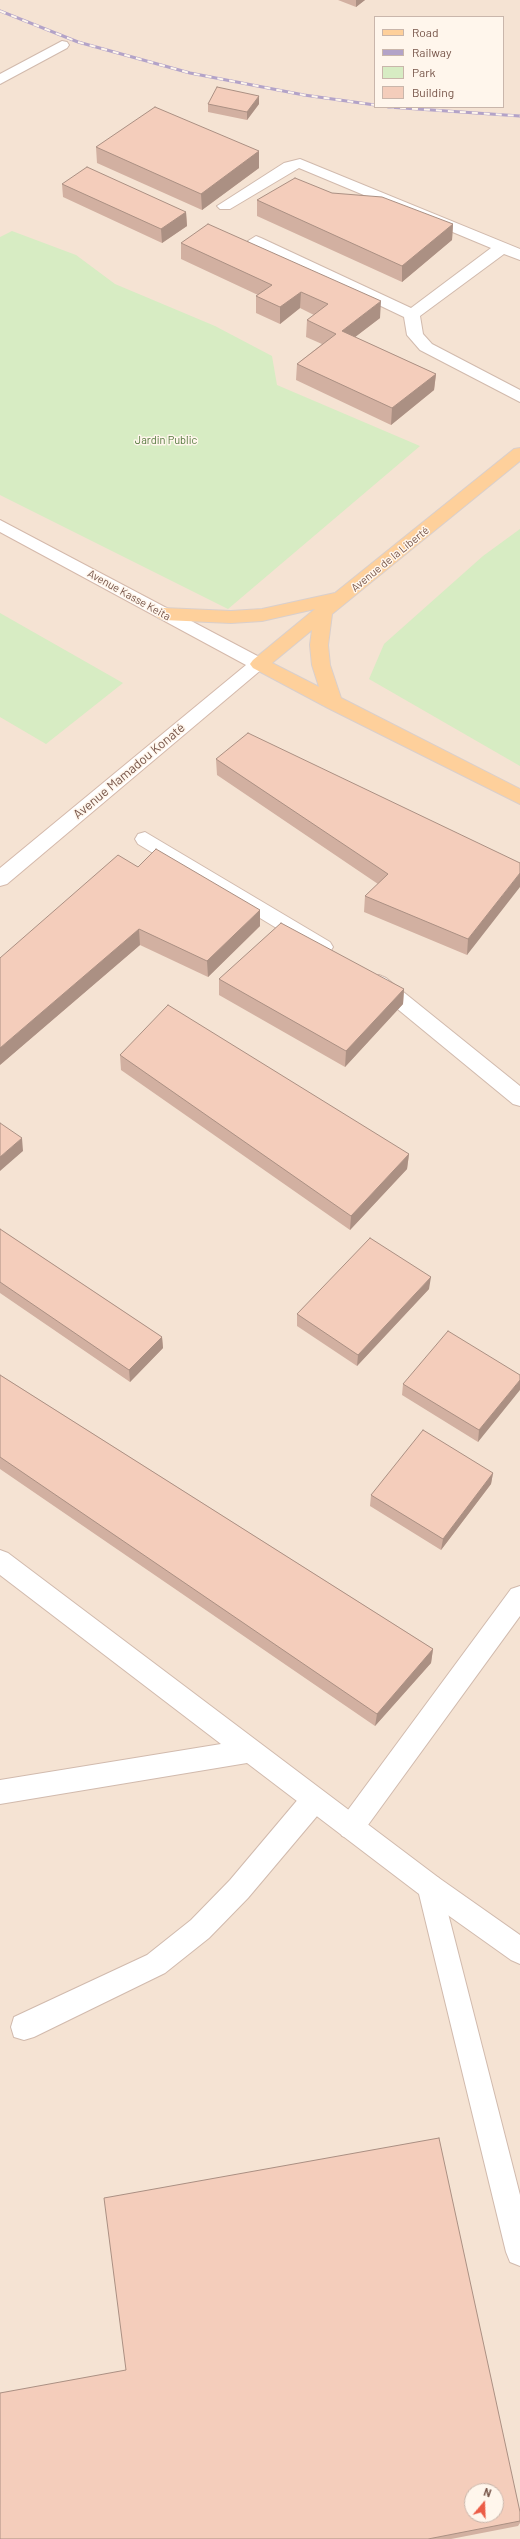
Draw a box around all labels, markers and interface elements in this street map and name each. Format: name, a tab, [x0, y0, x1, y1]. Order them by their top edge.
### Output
legend	[374, 16, 504, 108]
text: Road	[412, 25, 439, 39]
text: Railway	[412, 45, 451, 59]
text: Park	[412, 65, 436, 79]
text: Building	[412, 85, 454, 99]
park label: Jardin Public	[135, 433, 197, 447]
street label: Avenue de la Liberté	[348, 524, 432, 594]
street label: Avenue Kasse Keita	[85, 567, 173, 623]
street label: Avenue Mamadou Konaté	[70, 720, 188, 822]
north arrow	[464, 2483, 504, 2523]
text: N	[482, 2485, 493, 2499]

